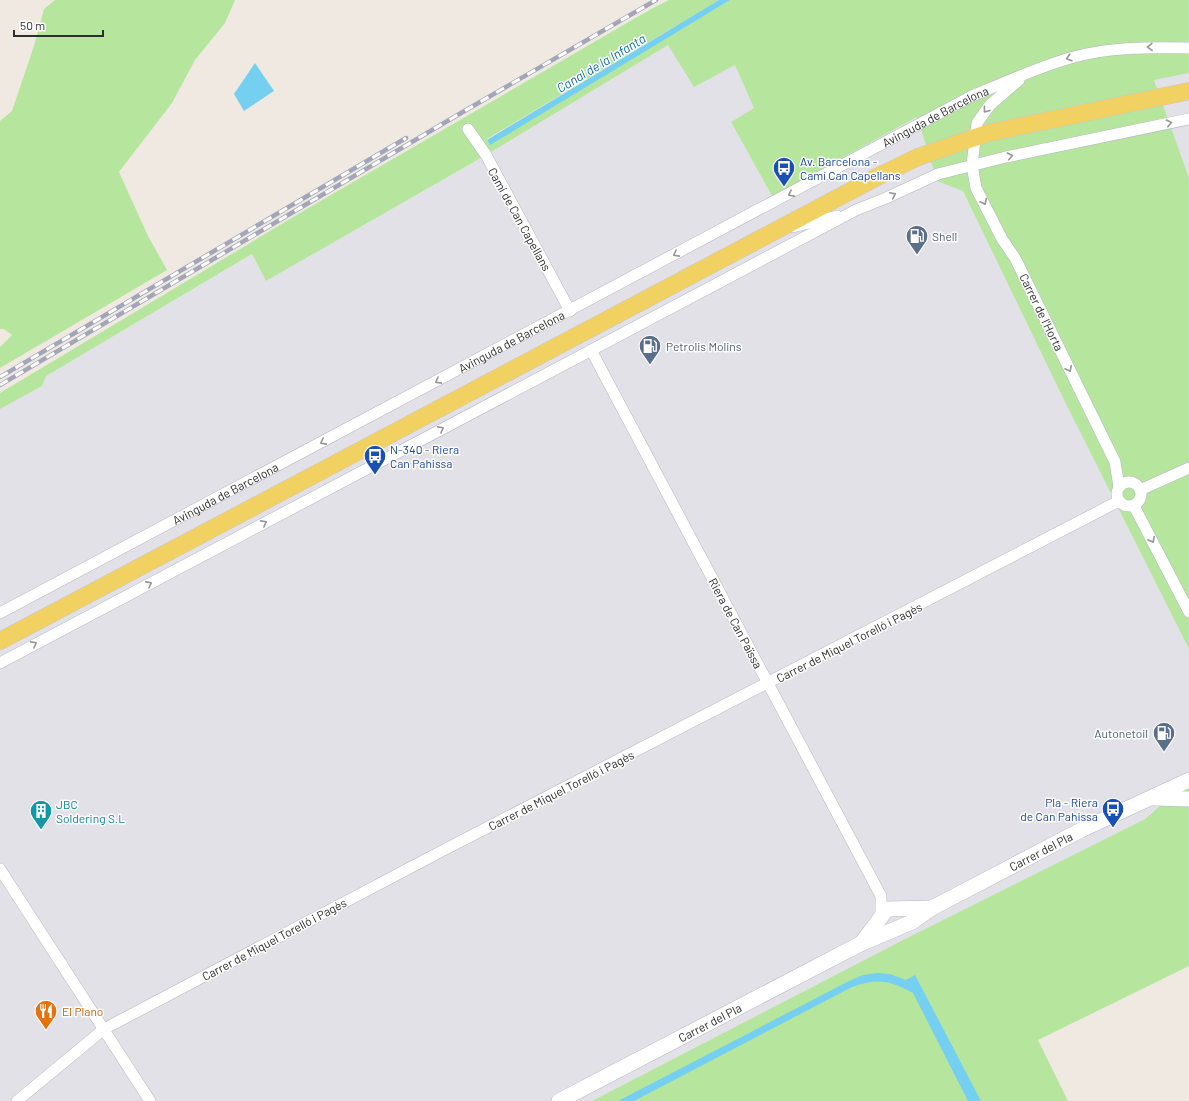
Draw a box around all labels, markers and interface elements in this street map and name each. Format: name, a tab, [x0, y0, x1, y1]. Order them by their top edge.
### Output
scale bar	[14, 12, 103, 38]
text: 50 m	[20, 18, 45, 32]
water label: Canal de la Infanta	[554, 30, 649, 96]
one-way arrow	[1147, 43, 1153, 52]
one-way arrow	[1066, 53, 1073, 62]
street label: Avinguda de Barcelona	[880, 83, 990, 150]
one-way arrow	[984, 106, 991, 113]
one-way arrow	[1165, 119, 1172, 127]
one-way arrow	[1006, 152, 1013, 160]
place label: Av. Barcelona - Camí Can Capellans	[800, 154, 901, 182]
bus stop icon: Av. Barcelona - Camí Can Capellans	[771, 155, 797, 188]
street label: Camí de Can Capellans	[486, 165, 554, 273]
one-way arrow	[788, 189, 795, 196]
one-way arrow	[888, 193, 896, 200]
one-way arrow	[979, 198, 986, 205]
fuel station icon: Shell	[904, 223, 930, 256]
place label: Shell	[932, 229, 957, 243]
one-way arrow	[673, 250, 680, 257]
street label: Carrer de l'Horta	[1017, 271, 1067, 353]
street label: Avinguda de Barcelona	[456, 307, 567, 375]
fuel station icon: Petrolis Molins	[637, 333, 663, 366]
place label: Petrolis Molins	[666, 339, 742, 353]
one-way arrow	[1064, 364, 1072, 372]
one-way arrow	[434, 376, 442, 384]
one-way arrow	[437, 427, 444, 434]
one-way arrow	[320, 437, 327, 444]
place label: N-340 - Riera Can Pahissa	[390, 442, 459, 470]
bus stop icon: N-340 - Riera Can Pahissa	[362, 443, 388, 476]
street label: Avinguda de Barcelona	[170, 459, 280, 527]
one-way arrow	[260, 520, 268, 528]
one-way arrow	[1147, 536, 1155, 543]
street label: Riera de Can Païssa	[706, 575, 766, 671]
one-way arrow	[145, 581, 153, 588]
street label: Carrer de Miquel Torelló i Pagès	[774, 599, 924, 685]
one-way arrow	[30, 642, 38, 649]
fuel station icon: Autonetoil	[1151, 720, 1177, 753]
place label: Autonetoil	[1094, 726, 1148, 740]
street label: Carrer de Miquel Torelló i Pagès	[486, 747, 636, 833]
place label: Pla - Riera de Can Pahissa	[1020, 795, 1098, 823]
bus stop icon: Pla - Riera de Can Pahissa	[1100, 796, 1126, 829]
place label: JBC Soldering S.L	[56, 797, 125, 825]
building icon: JBC Soldering S.L	[28, 798, 54, 831]
street label: Carrer del Pla	[1007, 829, 1075, 873]
street label: Carrer de Miquel Torelló i Pagès	[199, 895, 349, 983]
restaurant icon: El Plano	[33, 998, 59, 1031]
street label: Carrer del Pla	[676, 1000, 744, 1045]
place label: El Plano	[62, 1004, 103, 1018]

